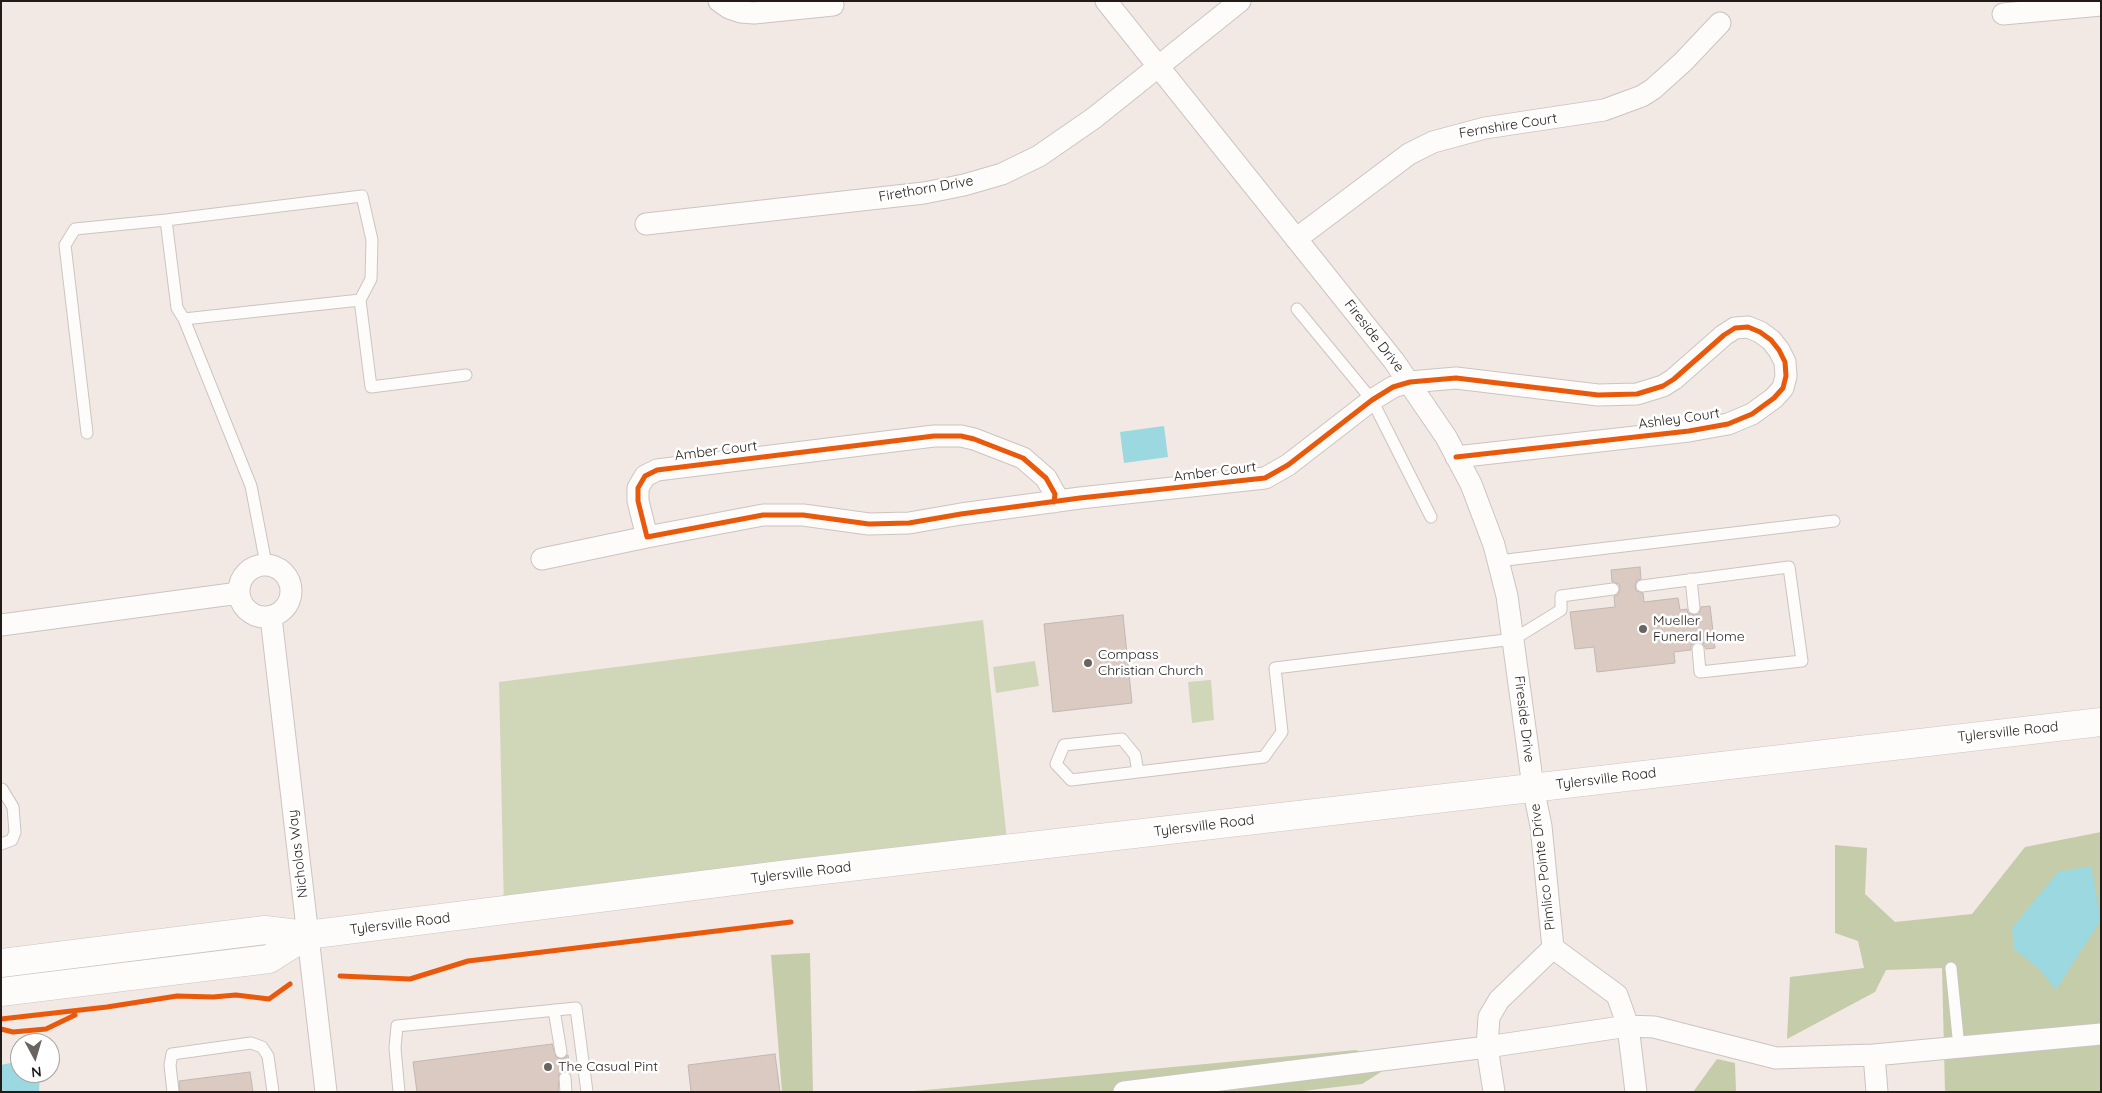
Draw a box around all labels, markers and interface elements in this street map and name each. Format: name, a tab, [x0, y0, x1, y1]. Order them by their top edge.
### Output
street label: Fernshire Court	[1458, 110, 1558, 142]
street label: Firethorn Drive	[877, 172, 975, 206]
street label: Fireside Drive	[1340, 296, 1408, 376]
street label: Ashley Court	[1637, 405, 1721, 433]
street label: Amber Court	[674, 438, 758, 464]
street label: Amber Court	[1173, 459, 1257, 485]
place label: Mueller Funeral Home	[1653, 613, 1745, 646]
marker: Mueller Funeral Home	[1637, 623, 1649, 635]
place label: Compass Christian Church	[1098, 647, 1204, 680]
marker: Compass Christian Church	[1082, 657, 1094, 669]
street label: Fireside Drive	[1510, 675, 1538, 763]
street label: Tylersville Road	[1957, 718, 2059, 746]
street label: Tylersville Road	[1555, 764, 1657, 794]
street label: Pimlico Pointe Drive	[1527, 803, 1559, 931]
street label: Nicholas Way	[284, 809, 312, 899]
street label: Tylersville Road	[1153, 811, 1255, 841]
street label: Tylersville Road	[750, 858, 852, 888]
street label: Tylersville Road	[349, 909, 451, 939]
north arrow	[10, 1033, 60, 1083]
place label: The Casual Pint	[558, 1059, 658, 1075]
marker: The Casual Pint	[542, 1061, 554, 1073]
text: N	[30, 1062, 43, 1081]

